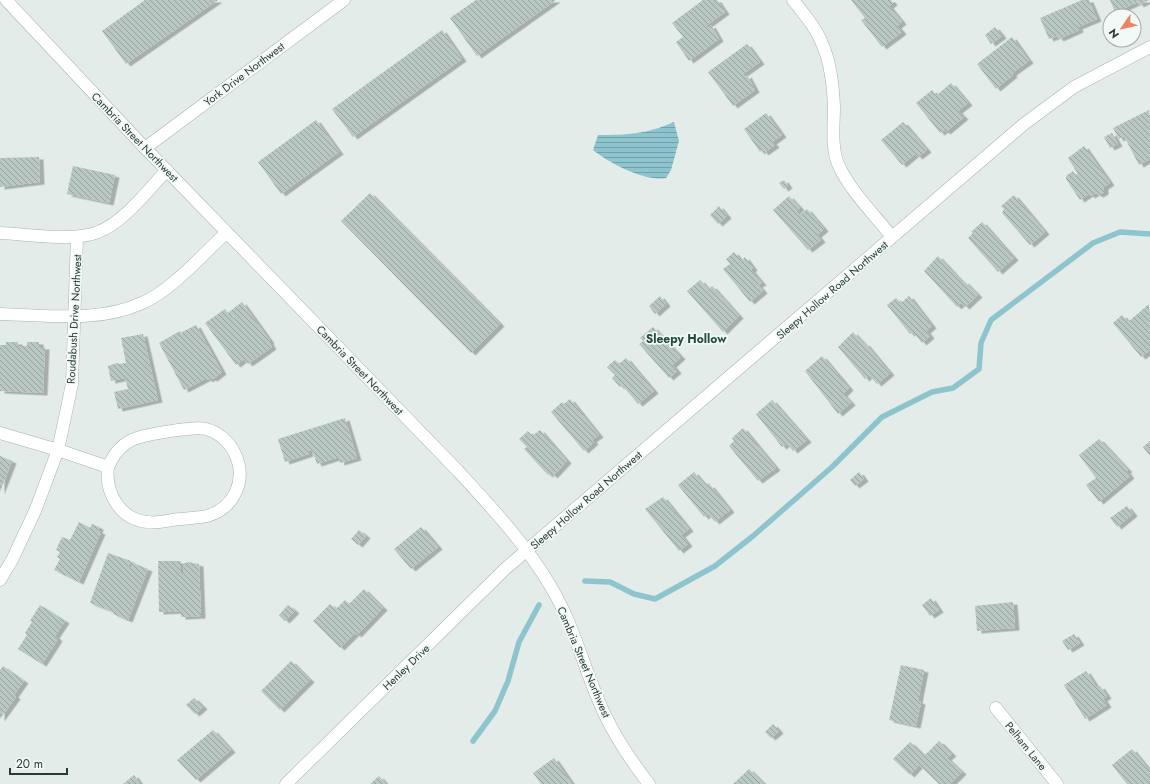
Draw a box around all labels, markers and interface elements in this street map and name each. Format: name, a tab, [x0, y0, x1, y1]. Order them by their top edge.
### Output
north arrow	[1102, 8, 1142, 48]
text: N	[1105, 25, 1123, 42]
street label: York Drive Northwest	[200, 38, 288, 110]
street label: Cambria Street Northwest	[88, 89, 182, 186]
street label: Sleepy Hollow Road Northwest	[773, 237, 892, 343]
street label: Roudabush Drive Northwest	[63, 254, 85, 384]
street label: Cambria Street Northwest	[313, 322, 407, 419]
district label: Sleepy Hollow	[646, 330, 727, 348]
street label: Sleepy Hollow Road Northwest	[527, 447, 646, 553]
street label: Cambria Street Northwest	[553, 604, 615, 720]
street label: Henley Drive	[379, 640, 433, 694]
street label: Pelham Lane	[1001, 718, 1051, 774]
scale bar	[10, 750, 67, 776]
text: 20 m	[16, 755, 43, 773]

